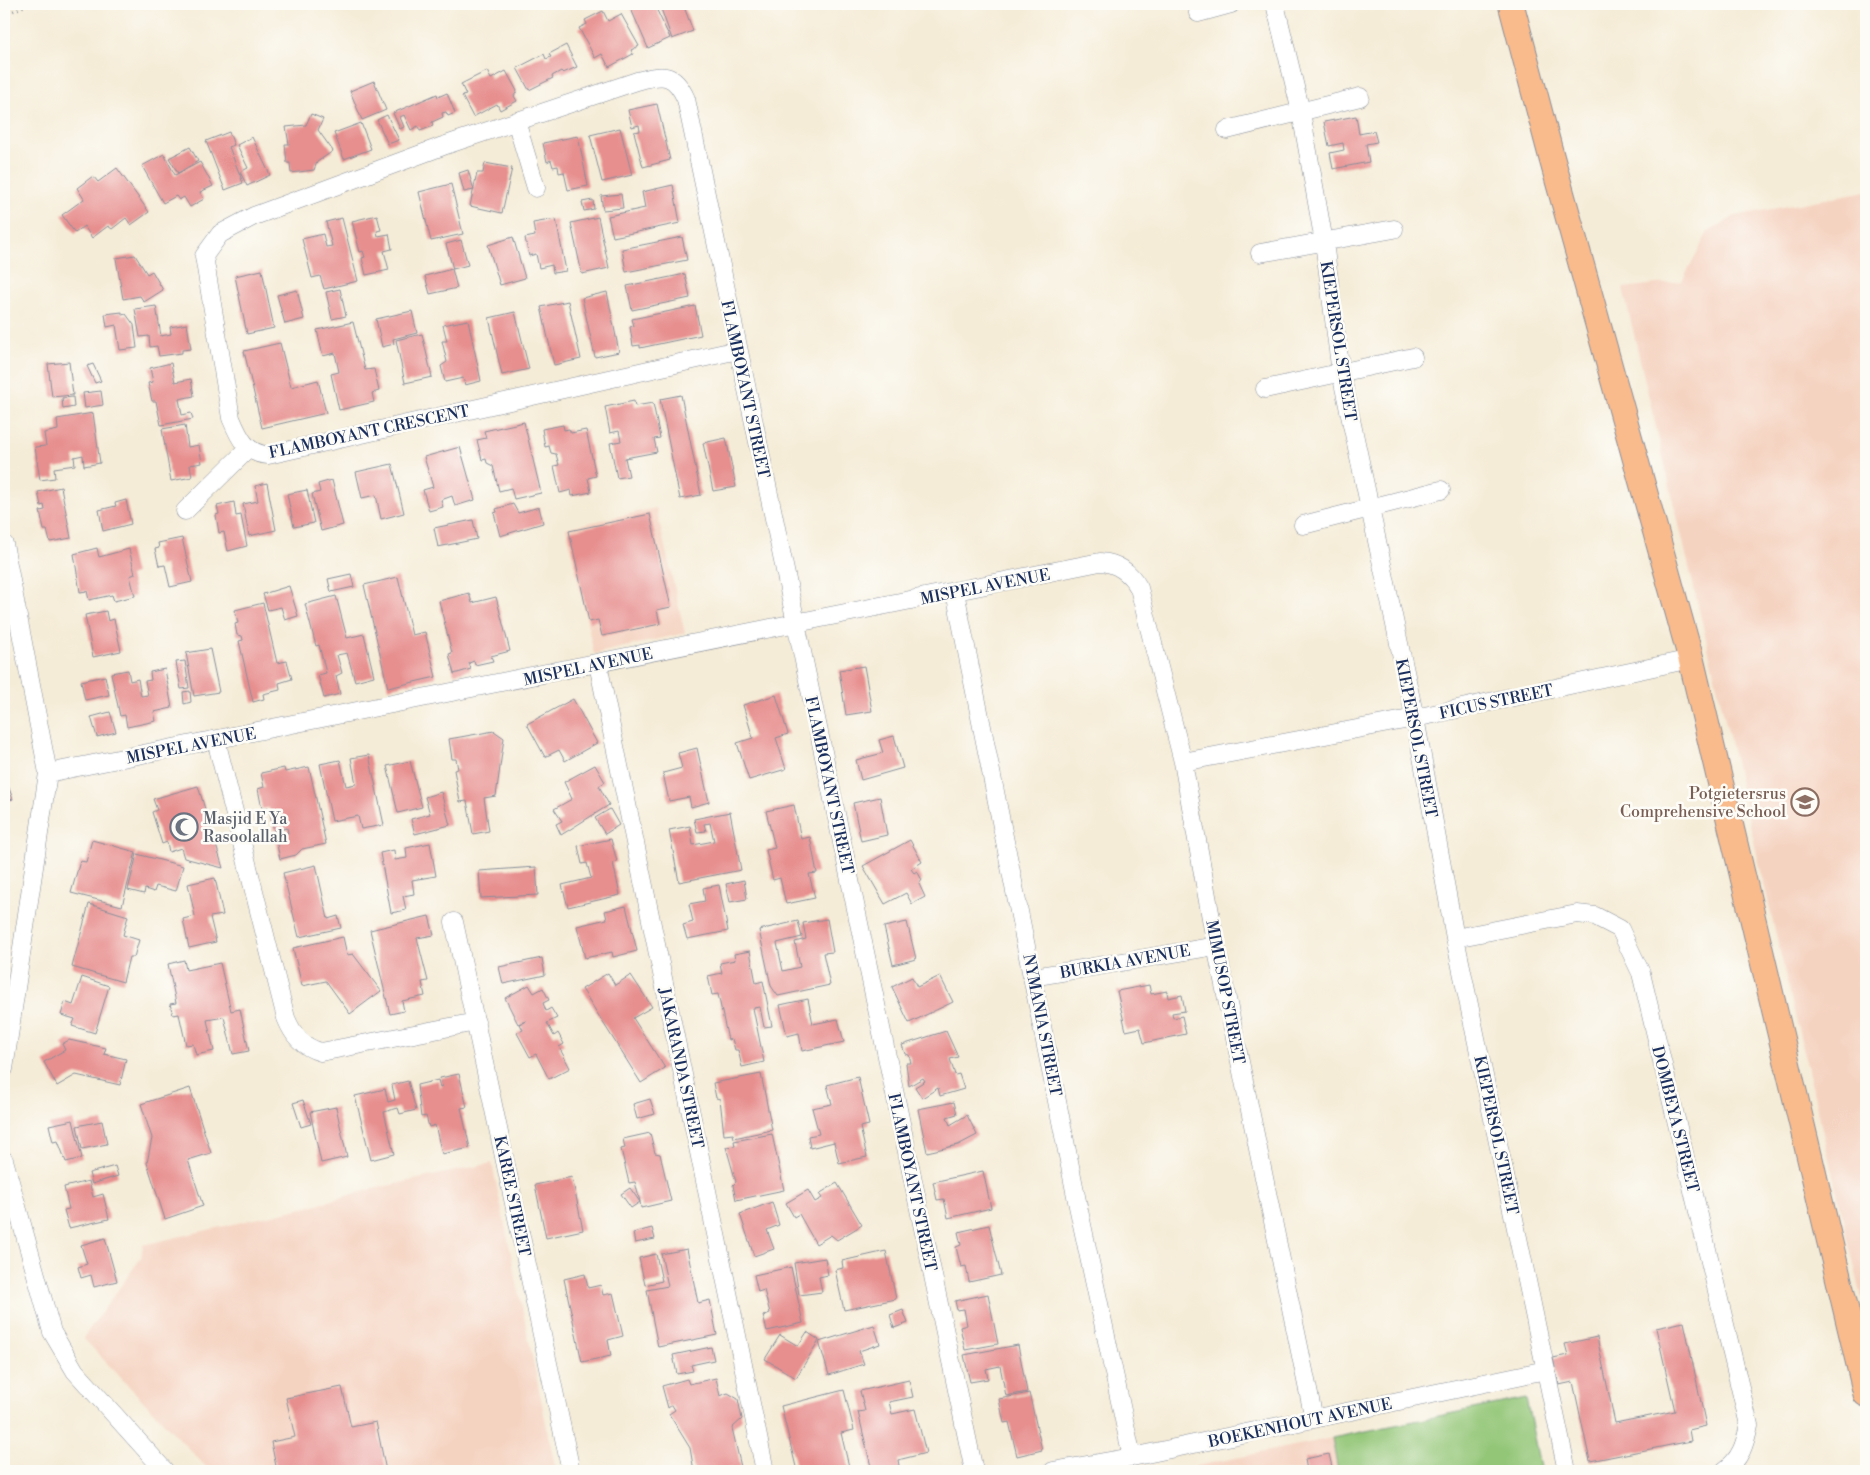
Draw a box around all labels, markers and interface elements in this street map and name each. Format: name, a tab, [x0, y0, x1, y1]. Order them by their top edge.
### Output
street label: KIEPERSOL STREET	[1315, 260, 1361, 423]
street label: FLAMBOYANT STREET	[716, 298, 774, 480]
street label: FLAMBOYANT CRESCENT	[267, 401, 471, 463]
street label: MISPEL AVENUE	[919, 565, 1052, 609]
street label: MISPEL AVENUE	[522, 644, 655, 690]
street label: KIEPERSOL STREET	[1391, 657, 1441, 820]
street label: FICUS STREET	[1437, 680, 1555, 724]
street label: FLAMBOYANT STREET	[800, 694, 858, 876]
street label: MISPEL AVENUE	[125, 724, 258, 768]
place label: Potgietersrus Comprehensive School	[1620, 784, 1786, 822]
school or university icon: Potgietersrus Comprehensive School	[1790, 787, 1820, 817]
place label: Masjid E Ya Rasoolallah	[203, 809, 288, 847]
mosque icon: Masjid E Ya Rasoolallah	[169, 812, 199, 842]
street label: MIMUSOP STREET	[1201, 918, 1249, 1066]
street label: BURKIA AVENUE	[1057, 941, 1192, 983]
street label: NYMANIA STREET	[1018, 952, 1066, 1098]
street label: JAKARANDA STREET	[654, 985, 708, 1150]
street label: DOMBEYA STREET	[1647, 1044, 1703, 1195]
street label: KIEPERSOL STREET	[1469, 1054, 1523, 1216]
street label: FLAMBOYANT STREET	[883, 1091, 941, 1273]
street label: KAREE STREET	[489, 1134, 535, 1258]
street label: BOEKENHOUT AVENUE	[1206, 1394, 1394, 1452]

